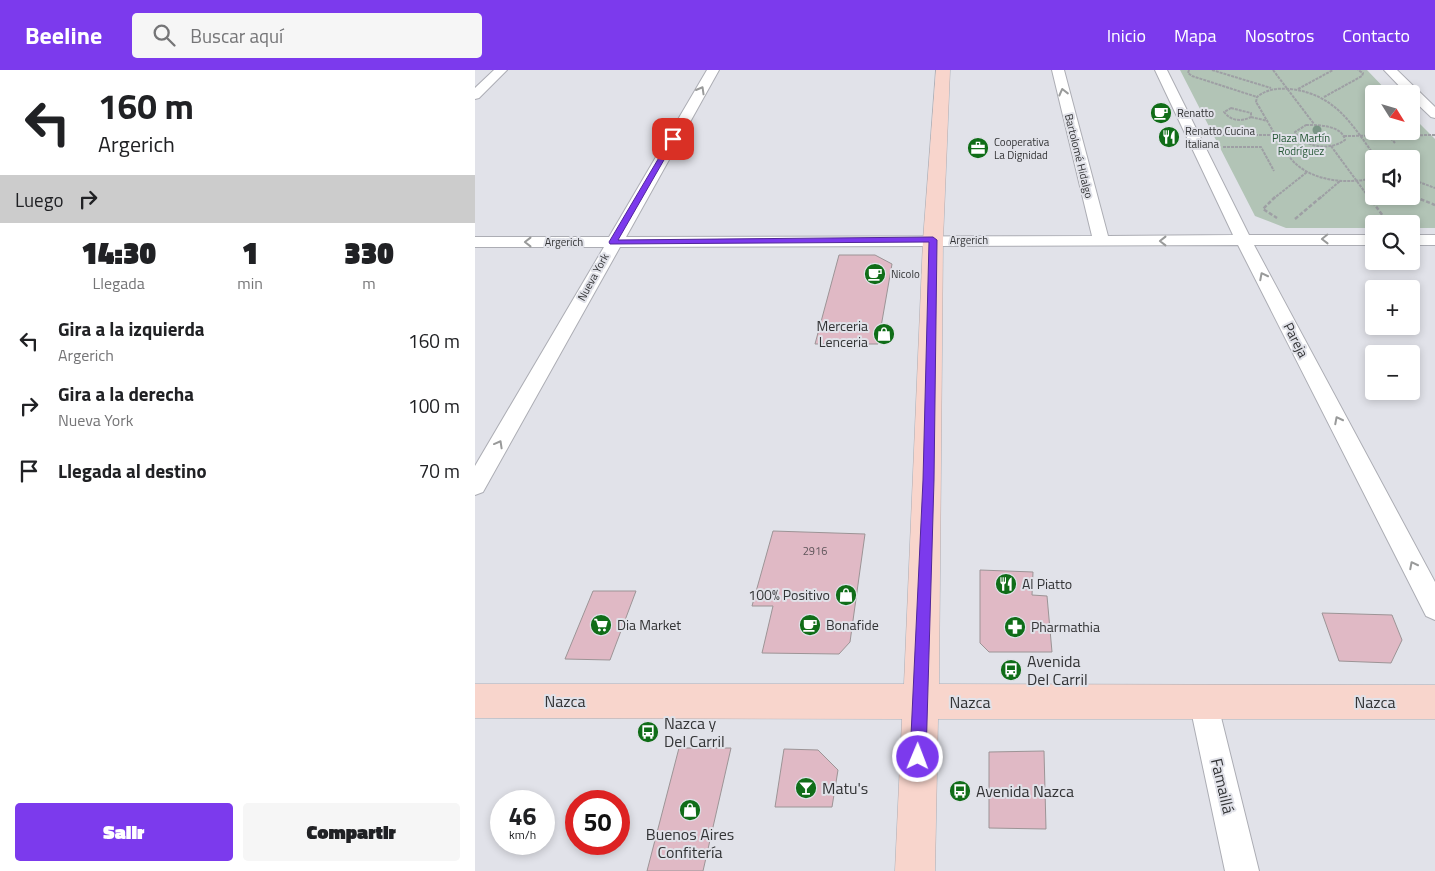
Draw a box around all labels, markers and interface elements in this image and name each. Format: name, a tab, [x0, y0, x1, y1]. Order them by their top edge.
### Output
search box	[132, 13, 482, 58]
text: Beeline	[25, 17, 102, 53]
icon: search	[150, 21, 178, 49]
text: Buscar aquí	[190, 21, 283, 50]
text: Inicio	[1107, 22, 1146, 49]
text: Mapa	[1174, 22, 1217, 49]
text: Nosotros	[1245, 22, 1314, 49]
text: Contacto	[1342, 22, 1410, 49]
text: 160 m	[98, 79, 194, 133]
north arrow	[1365, 85, 1420, 140]
map controls	[1365, 85, 1420, 400]
one-way arrow	[695, 87, 705, 96]
one-way arrow	[1058, 87, 1069, 96]
icon: left	[15, 90, 80, 155]
cafe icon: Renatto	[1149, 101, 1173, 125]
place label: Renatto	[1177, 105, 1214, 121]
street label: Bartolomé Hidalgo	[1061, 112, 1097, 200]
pin	[652, 118, 694, 160]
place label: Renatto Cucina Italiana	[1185, 123, 1255, 152]
icon: arrive	[659, 125, 687, 153]
restaurant icon: Renatto Cucina Italiana	[1157, 125, 1181, 149]
text: Argerich	[98, 127, 175, 161]
park label: Plaza Martín Rodríguez	[1272, 130, 1330, 159]
place label: Cooperativa La Dignidad	[994, 134, 1050, 163]
office icon: Cooperativa La Dignidad	[966, 136, 990, 160]
button: sound	[1365, 150, 1420, 205]
text: Luego	[15, 185, 64, 214]
icon: right	[74, 185, 102, 213]
button: search	[1365, 215, 1420, 270]
text: 14:30	[81, 230, 156, 276]
text: 1	[242, 230, 258, 276]
text: 330	[344, 230, 394, 276]
street label: Argerich	[950, 232, 988, 248]
street label: Argerich	[545, 234, 583, 250]
one-way arrow	[1321, 234, 1328, 244]
one-way arrow	[1158, 236, 1166, 246]
one-way arrow	[523, 237, 531, 247]
street label: Nueva York	[573, 250, 613, 304]
cafe icon: Nicolo	[863, 262, 887, 286]
place label: Nicolo	[891, 266, 920, 282]
text: Llegada	[93, 271, 145, 295]
text: min	[237, 271, 263, 295]
text: m	[362, 271, 376, 295]
one-way arrow	[1259, 272, 1269, 281]
button: +	[1365, 280, 1420, 335]
text: Gira a la izquierda	[58, 314, 205, 343]
place label: Merceria Lenceria	[817, 315, 868, 352]
street label: Pareja	[1279, 318, 1314, 361]
shop icon: Merceria Lenceria	[872, 322, 896, 346]
text: 160 m	[408, 326, 460, 355]
icon: left	[15, 327, 43, 355]
text: Argerich	[58, 343, 114, 367]
button: −	[1365, 345, 1420, 400]
text: Gira a la derecha	[58, 379, 194, 408]
text: 100 m	[408, 391, 460, 420]
icon: right	[15, 392, 43, 420]
text: Nueva York	[58, 408, 134, 432]
one-way arrow	[1334, 417, 1344, 426]
one-way arrow	[493, 440, 503, 449]
text: Llegada al destino	[58, 456, 207, 485]
text: 70 m	[419, 456, 460, 485]
icon: arrive	[15, 457, 43, 485]
house number: 2916	[803, 543, 827, 559]
one-way arrow	[1409, 561, 1419, 570]
restaurant icon: Al Piatto	[994, 572, 1018, 596]
place label: Al Piatto	[1022, 573, 1072, 594]
shop icon: 100% Positivo	[834, 583, 858, 607]
place label: 100% Positivo	[748, 584, 830, 605]
supermarket icon: Dia Market	[589, 613, 613, 637]
cafe icon: Bonafide	[798, 613, 822, 637]
place label: Dia Market	[617, 614, 681, 635]
place label: Bonafide	[826, 614, 879, 635]
pharmacy icon: Pharmathia	[1003, 615, 1027, 639]
place label: Pharmathia	[1031, 616, 1100, 637]
place label: Avenida Del Carril	[1027, 649, 1088, 691]
bus stop icon: Avenida Del Carril	[999, 658, 1023, 682]
street label: Nazca	[544, 689, 586, 713]
street label: Nazca	[949, 690, 991, 714]
street label: Nazca	[1354, 690, 1396, 714]
place label: Nazca y Del Carril	[664, 711, 725, 753]
bus stop icon: Nazca y Del Carril	[636, 720, 660, 744]
position arrow	[891, 730, 943, 782]
street label: Famaillá	[1205, 756, 1241, 816]
bar icon: Matu's	[794, 776, 818, 800]
place label: Matu's	[822, 776, 868, 800]
bus stop icon: Avenida Nazca	[948, 779, 972, 803]
place label: Avenida Nazca	[976, 779, 1074, 803]
speed limit sign: 50	[565, 790, 630, 855]
text: 46	[508, 797, 537, 835]
shop icon: Buenos Aires Confitería	[678, 798, 702, 822]
button: Salir	[15, 803, 233, 861]
button: Compartir	[243, 803, 460, 861]
place label: Buenos Aires Confitería	[646, 822, 734, 864]
text: km/h	[509, 825, 536, 844]

